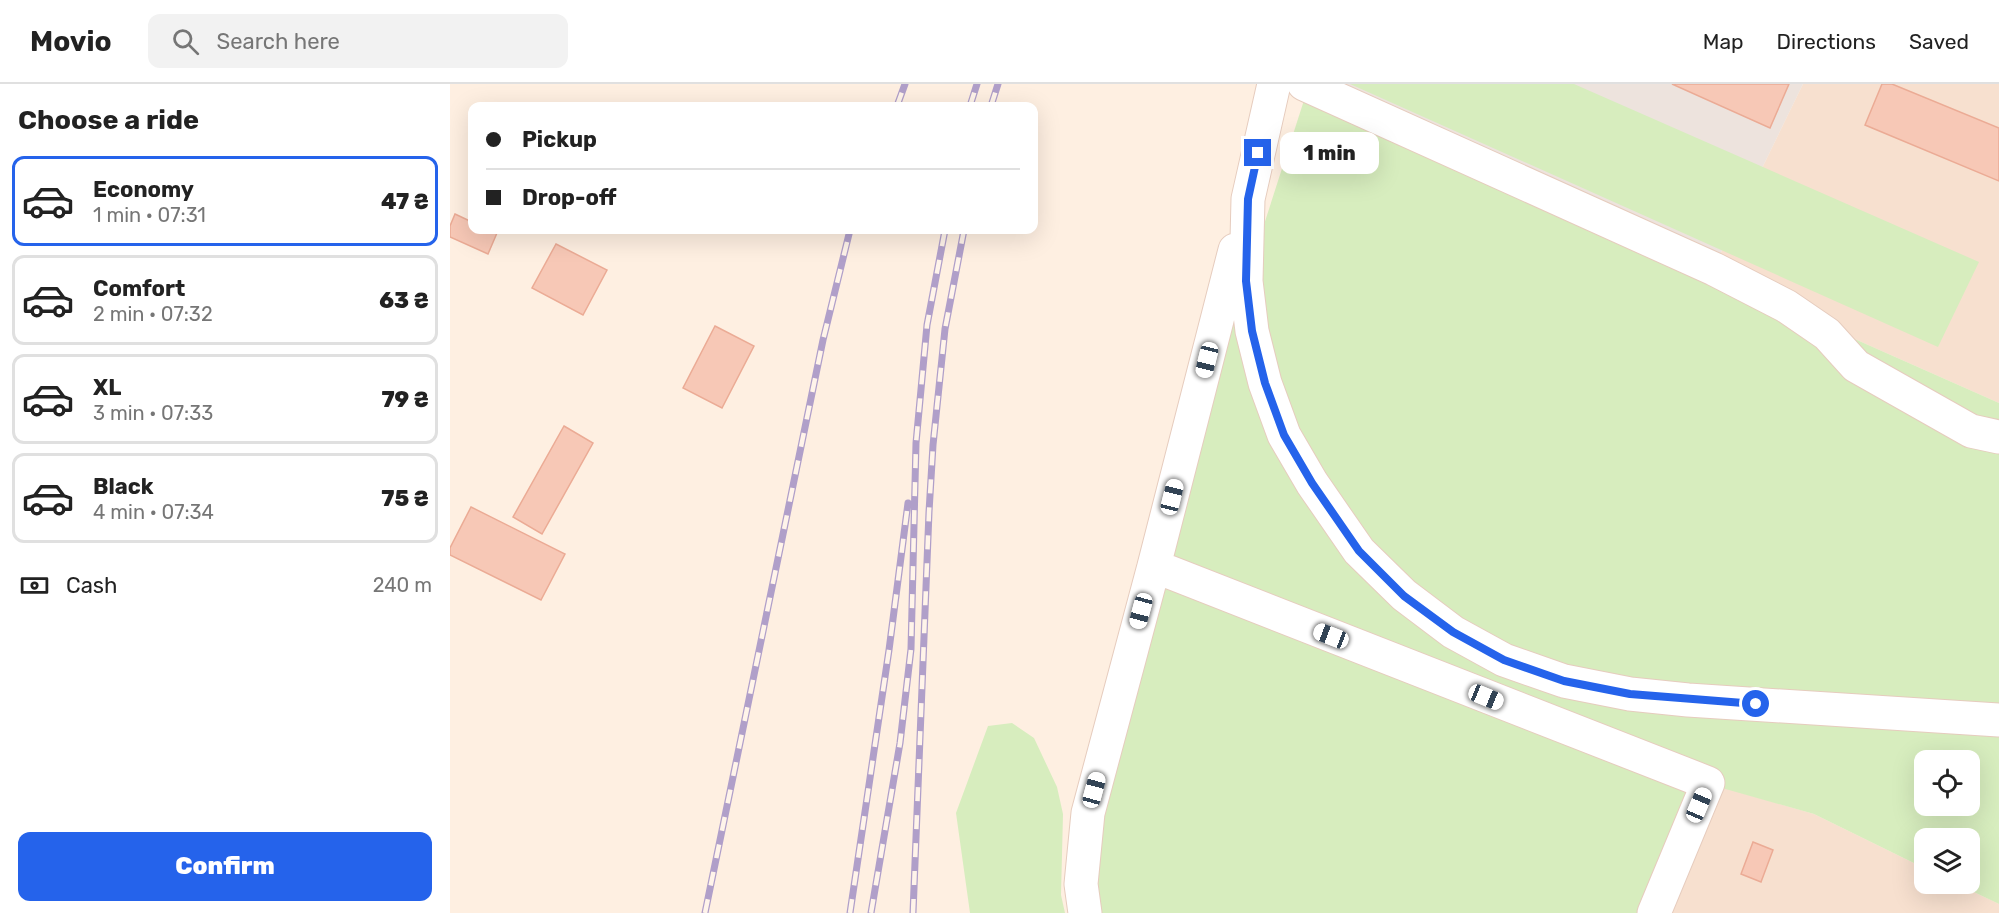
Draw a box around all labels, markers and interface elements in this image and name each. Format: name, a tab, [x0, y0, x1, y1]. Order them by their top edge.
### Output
search box	[148, 14, 568, 68]
text: Movio	[30, 25, 112, 58]
icon: search	[169, 25, 202, 58]
text: Search here	[217, 28, 340, 55]
text: Map	[1703, 29, 1744, 54]
text: Directions	[1777, 29, 1876, 54]
text: Saved	[1909, 29, 1969, 54]
text: Choose a ride	[18, 104, 199, 136]
text: Pickup	[522, 126, 597, 153]
callout: 1 min	[1279, 132, 1378, 174]
route end	[1244, 139, 1271, 166]
text: 1 min	[1303, 141, 1356, 165]
icon: car	[21, 174, 75, 228]
text: Economy	[93, 176, 194, 203]
text: Drop-off	[522, 184, 617, 211]
text: 47 ₴	[381, 188, 429, 215]
text: 1 min · 07:31	[93, 203, 206, 227]
icon: car	[21, 273, 75, 327]
text: Comfort	[93, 275, 185, 302]
text: 63 ₴	[379, 287, 429, 314]
text: 2 min · 07:32	[93, 302, 213, 326]
car	[1194, 340, 1220, 380]
icon: car	[21, 372, 75, 426]
text: XL	[93, 374, 121, 401]
text: 79 ₴	[381, 386, 429, 413]
text: 3 min · 07:33	[93, 401, 213, 425]
icon: car	[21, 471, 75, 525]
text: Black	[93, 473, 154, 500]
car	[1159, 477, 1185, 517]
text: 75 ₴	[381, 485, 429, 512]
text: 4 min · 07:34	[93, 500, 214, 524]
icon: cash	[18, 569, 51, 602]
text: Cash	[66, 572, 117, 599]
text: 240 m	[373, 573, 432, 597]
car	[1128, 591, 1154, 631]
car	[1311, 621, 1351, 651]
car	[1466, 682, 1506, 712]
route start	[1742, 690, 1769, 717]
map controls	[1914, 750, 1980, 894]
button: locate	[1914, 750, 1980, 816]
car	[1081, 770, 1107, 810]
car	[1684, 785, 1714, 825]
button: layers	[1914, 828, 1980, 894]
button: Confirm	[18, 832, 432, 901]

